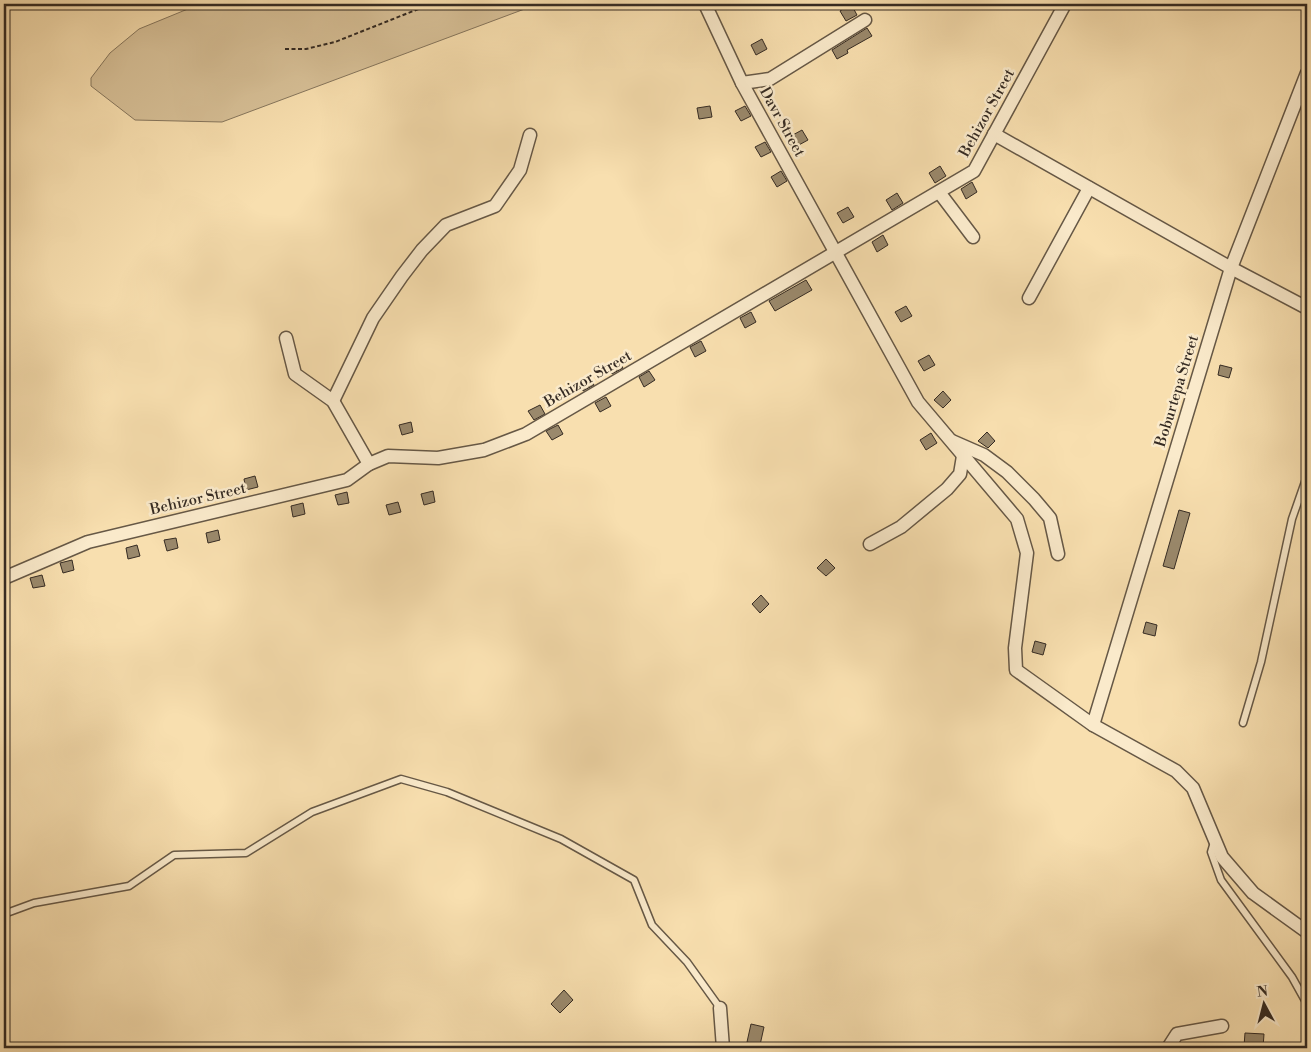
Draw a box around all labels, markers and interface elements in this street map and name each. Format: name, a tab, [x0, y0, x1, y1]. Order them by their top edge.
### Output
street label: Behizor Street	[954, 65, 1019, 161]
street label: Davr Street	[755, 84, 809, 161]
street label: Boburtepa Street	[1151, 332, 1203, 450]
street label: Behizor Street	[540, 346, 636, 412]
street label: Behizor Street	[147, 479, 249, 519]
north arrow	[1238, 980, 1288, 1030]
text: N	[1256, 982, 1269, 1002]

